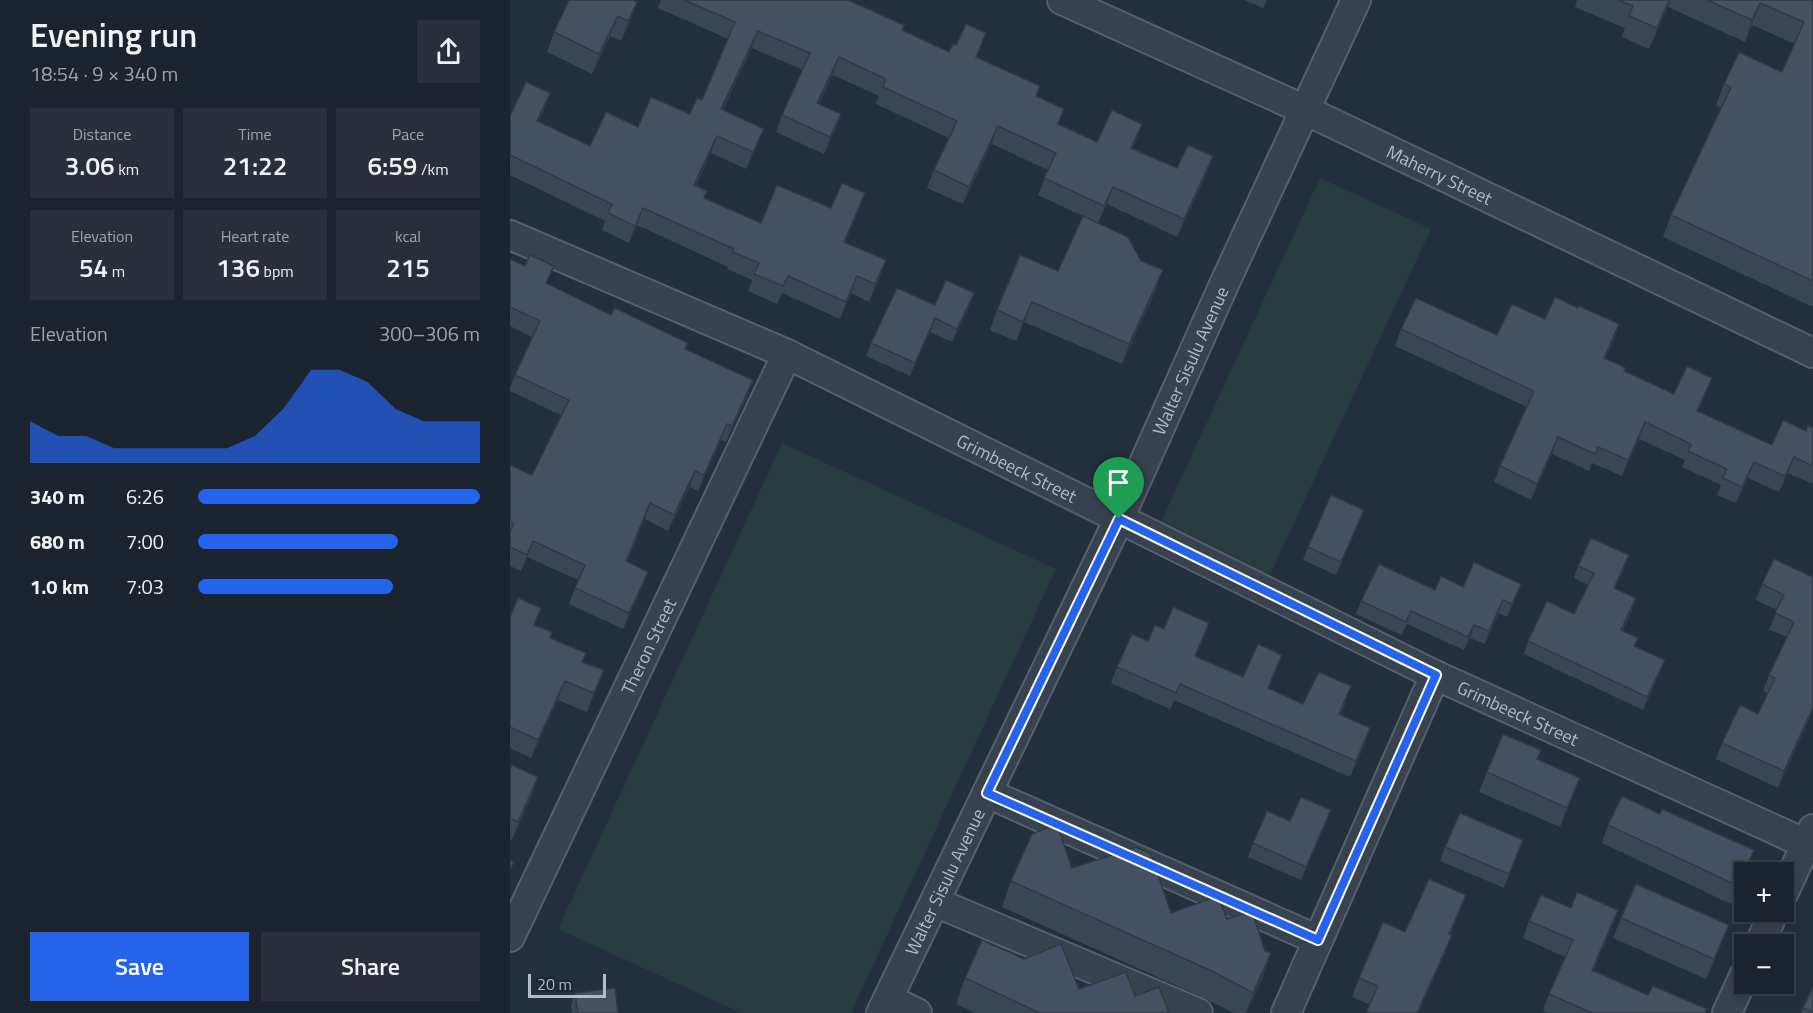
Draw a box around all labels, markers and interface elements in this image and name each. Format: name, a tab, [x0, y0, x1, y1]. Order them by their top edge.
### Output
text: Evening run	[30, 10, 197, 60]
button: share	[417, 20, 480, 83]
text: 18:54 · 9 × 340 m	[30, 58, 178, 89]
text: Distance	[73, 122, 131, 146]
text: Time	[238, 122, 272, 146]
text: Pace	[392, 122, 424, 146]
street label: Maherry Street	[1382, 138, 1498, 212]
text: 3.06	[65, 146, 115, 185]
text: 21:22	[223, 146, 287, 185]
text: 6:59	[367, 146, 417, 185]
text: km	[115, 157, 139, 181]
text: /km	[417, 157, 449, 181]
text: Elevation	[71, 224, 133, 248]
text: Heart rate	[221, 224, 289, 248]
text: kcal	[395, 224, 421, 248]
text: 54	[79, 248, 108, 287]
text: 136	[216, 248, 260, 287]
text: 215	[386, 248, 430, 287]
text: m	[108, 259, 125, 283]
text: bpm	[260, 259, 294, 283]
street label: Walter Sisulu Avenue	[1145, 282, 1235, 439]
text: Elevation	[30, 318, 108, 349]
text: 300–306 m	[379, 318, 480, 349]
street label: Grimbeeck Street	[952, 427, 1082, 509]
pin	[1093, 457, 1144, 519]
icon: arrive	[1102, 466, 1135, 499]
text: 340 m	[30, 481, 85, 512]
text: 6:26	[126, 481, 164, 512]
text: 680 m	[30, 526, 85, 557]
text: 7:00	[126, 526, 164, 557]
text: 1.0 km	[30, 571, 89, 602]
text: 7:03	[126, 571, 164, 602]
street label: Theron Street	[614, 593, 683, 699]
street label: Grimbeeck Street	[1453, 673, 1584, 753]
street label: Walter Sisulu Avenue	[897, 803, 991, 959]
map controls	[1734, 862, 1794, 994]
button: +	[1734, 862, 1794, 922]
button: Save	[30, 932, 249, 1001]
button: Share	[261, 932, 480, 1001]
button: −	[1734, 934, 1794, 994]
scale bar	[528, 971, 606, 998]
text: 20 m	[537, 972, 572, 996]

